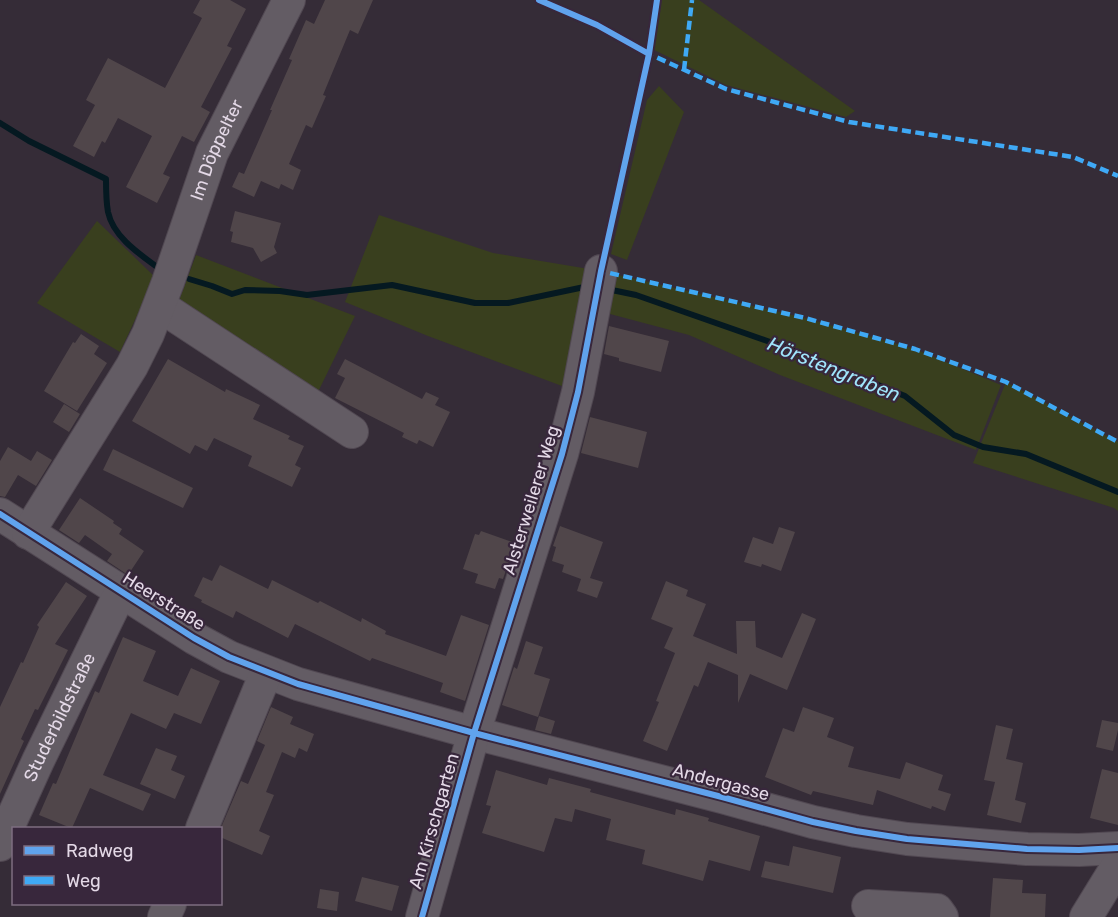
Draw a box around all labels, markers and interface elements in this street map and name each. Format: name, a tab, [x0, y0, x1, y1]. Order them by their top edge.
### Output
street label: Im Döppelter	[186, 96, 248, 203]
water label: Hörstengraben	[764, 331, 904, 407]
street label: Alsterweilerer Weg	[498, 423, 564, 577]
street label: Heerstraße	[119, 567, 209, 635]
street label: Studerbildstraße	[19, 649, 100, 785]
street label: Am Kirschgarten	[404, 751, 464, 891]
street label: Andergasse	[670, 758, 772, 806]
legend	[12, 827, 222, 905]
text: Radweg	[66, 840, 133, 862]
text: Weg	[66, 870, 101, 892]

